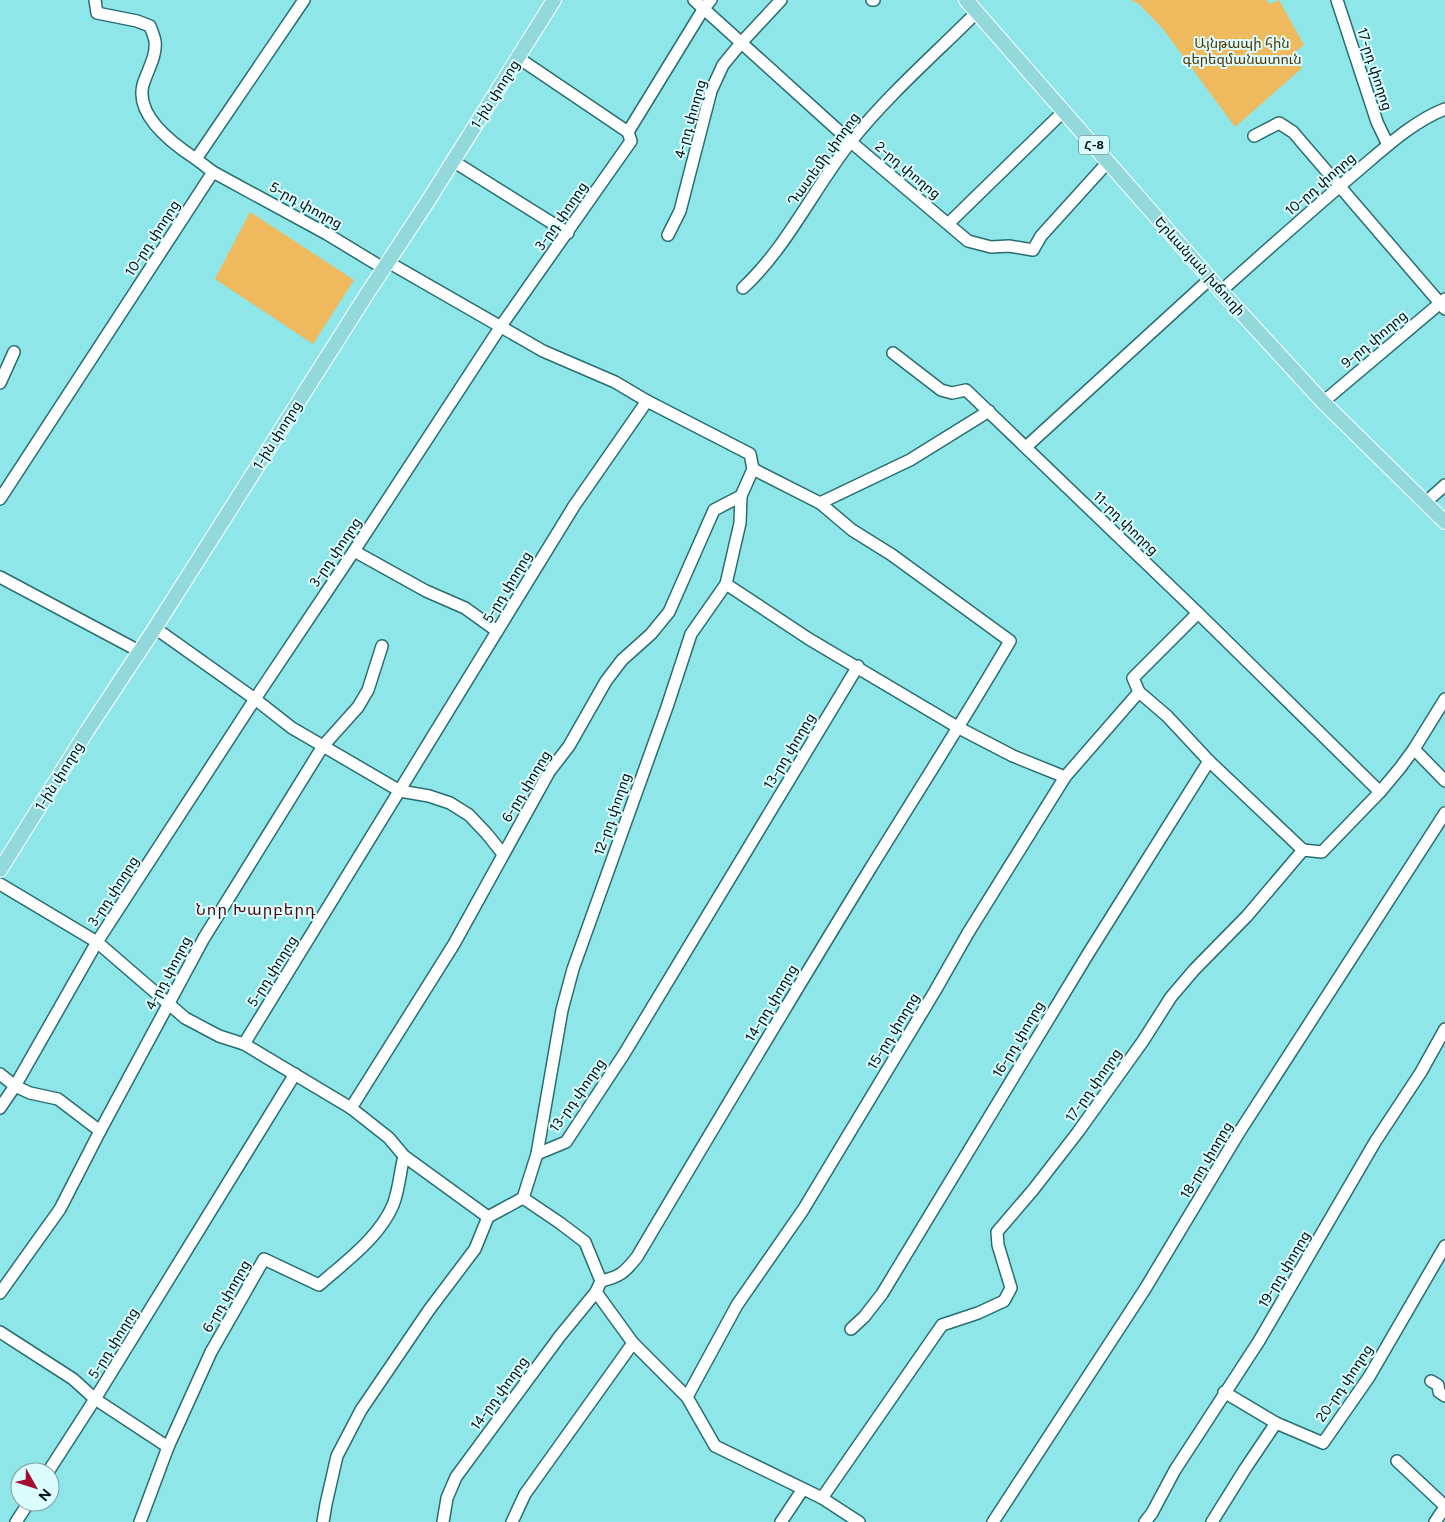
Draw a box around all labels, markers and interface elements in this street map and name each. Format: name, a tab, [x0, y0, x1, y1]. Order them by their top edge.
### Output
street label: 17-րդ փողոց	[1353, 26, 1396, 113]
park label: Այնթապի հին գերեզմանատուն	[1182, 35, 1302, 68]
street label: 1-ին փողոց	[468, 57, 523, 132]
street label: 4-րդ փողոց	[671, 78, 710, 161]
street label: Դատեմի փողոց	[784, 109, 863, 209]
road number: Հ-8	[1079, 136, 1109, 154]
street label: 2-րդ փողոց	[871, 138, 944, 203]
street label: 10-րդ փողոց	[1282, 149, 1359, 220]
street label: 5-րդ փողոց	[266, 178, 345, 232]
street label: 3-րդ փողոց	[531, 178, 591, 254]
street label: 10-րդ փողոց	[121, 197, 183, 280]
street label: Երևանյան խճուղի	[1151, 213, 1249, 319]
street label: 9-րդ փողոց	[1338, 307, 1411, 372]
street label: 1-ին փողոց	[250, 398, 305, 473]
street label: 11-րդ փողոց	[1089, 488, 1162, 559]
street label: 3-րդ փողոց	[306, 514, 365, 590]
street label: 5-րդ փողոց	[479, 548, 536, 626]
street label: 13-րդ փողոց	[760, 710, 819, 793]
street label: 1-ին փողոց	[32, 739, 87, 814]
street label: 6-րդ փողոց	[498, 747, 555, 825]
street label: 12-րդ փողոց	[590, 771, 635, 858]
street label: 3-րդ փողոց	[84, 853, 142, 930]
district label: Նոր Խարբերդ	[196, 900, 316, 919]
street label: 5-րդ փողոց	[244, 932, 301, 1010]
street label: 4-րդ փողոց	[142, 933, 195, 1013]
street label: 14-րդ փողոց	[742, 961, 801, 1045]
street label: 15-րդ փողոց	[864, 990, 923, 1073]
street label: 16-րդ փողոց	[989, 998, 1048, 1081]
street label: 17-րդ փողոց	[1062, 1045, 1125, 1125]
street label: 13-րդ փողոց	[546, 1055, 609, 1135]
street label: 18-րդ փողոց	[1177, 1119, 1236, 1202]
street label: 19-րդ փողոց	[1255, 1228, 1314, 1311]
street label: 6-րդ փողոց	[199, 1257, 254, 1335]
street label: 5-րդ փողոց	[85, 1304, 142, 1382]
street label: 20-րդ փողոց	[1312, 1341, 1377, 1425]
street label: 14-րդ փողոց	[467, 1353, 532, 1434]
north arrow	[10, 1462, 60, 1512]
text: N	[35, 1485, 55, 1504]

